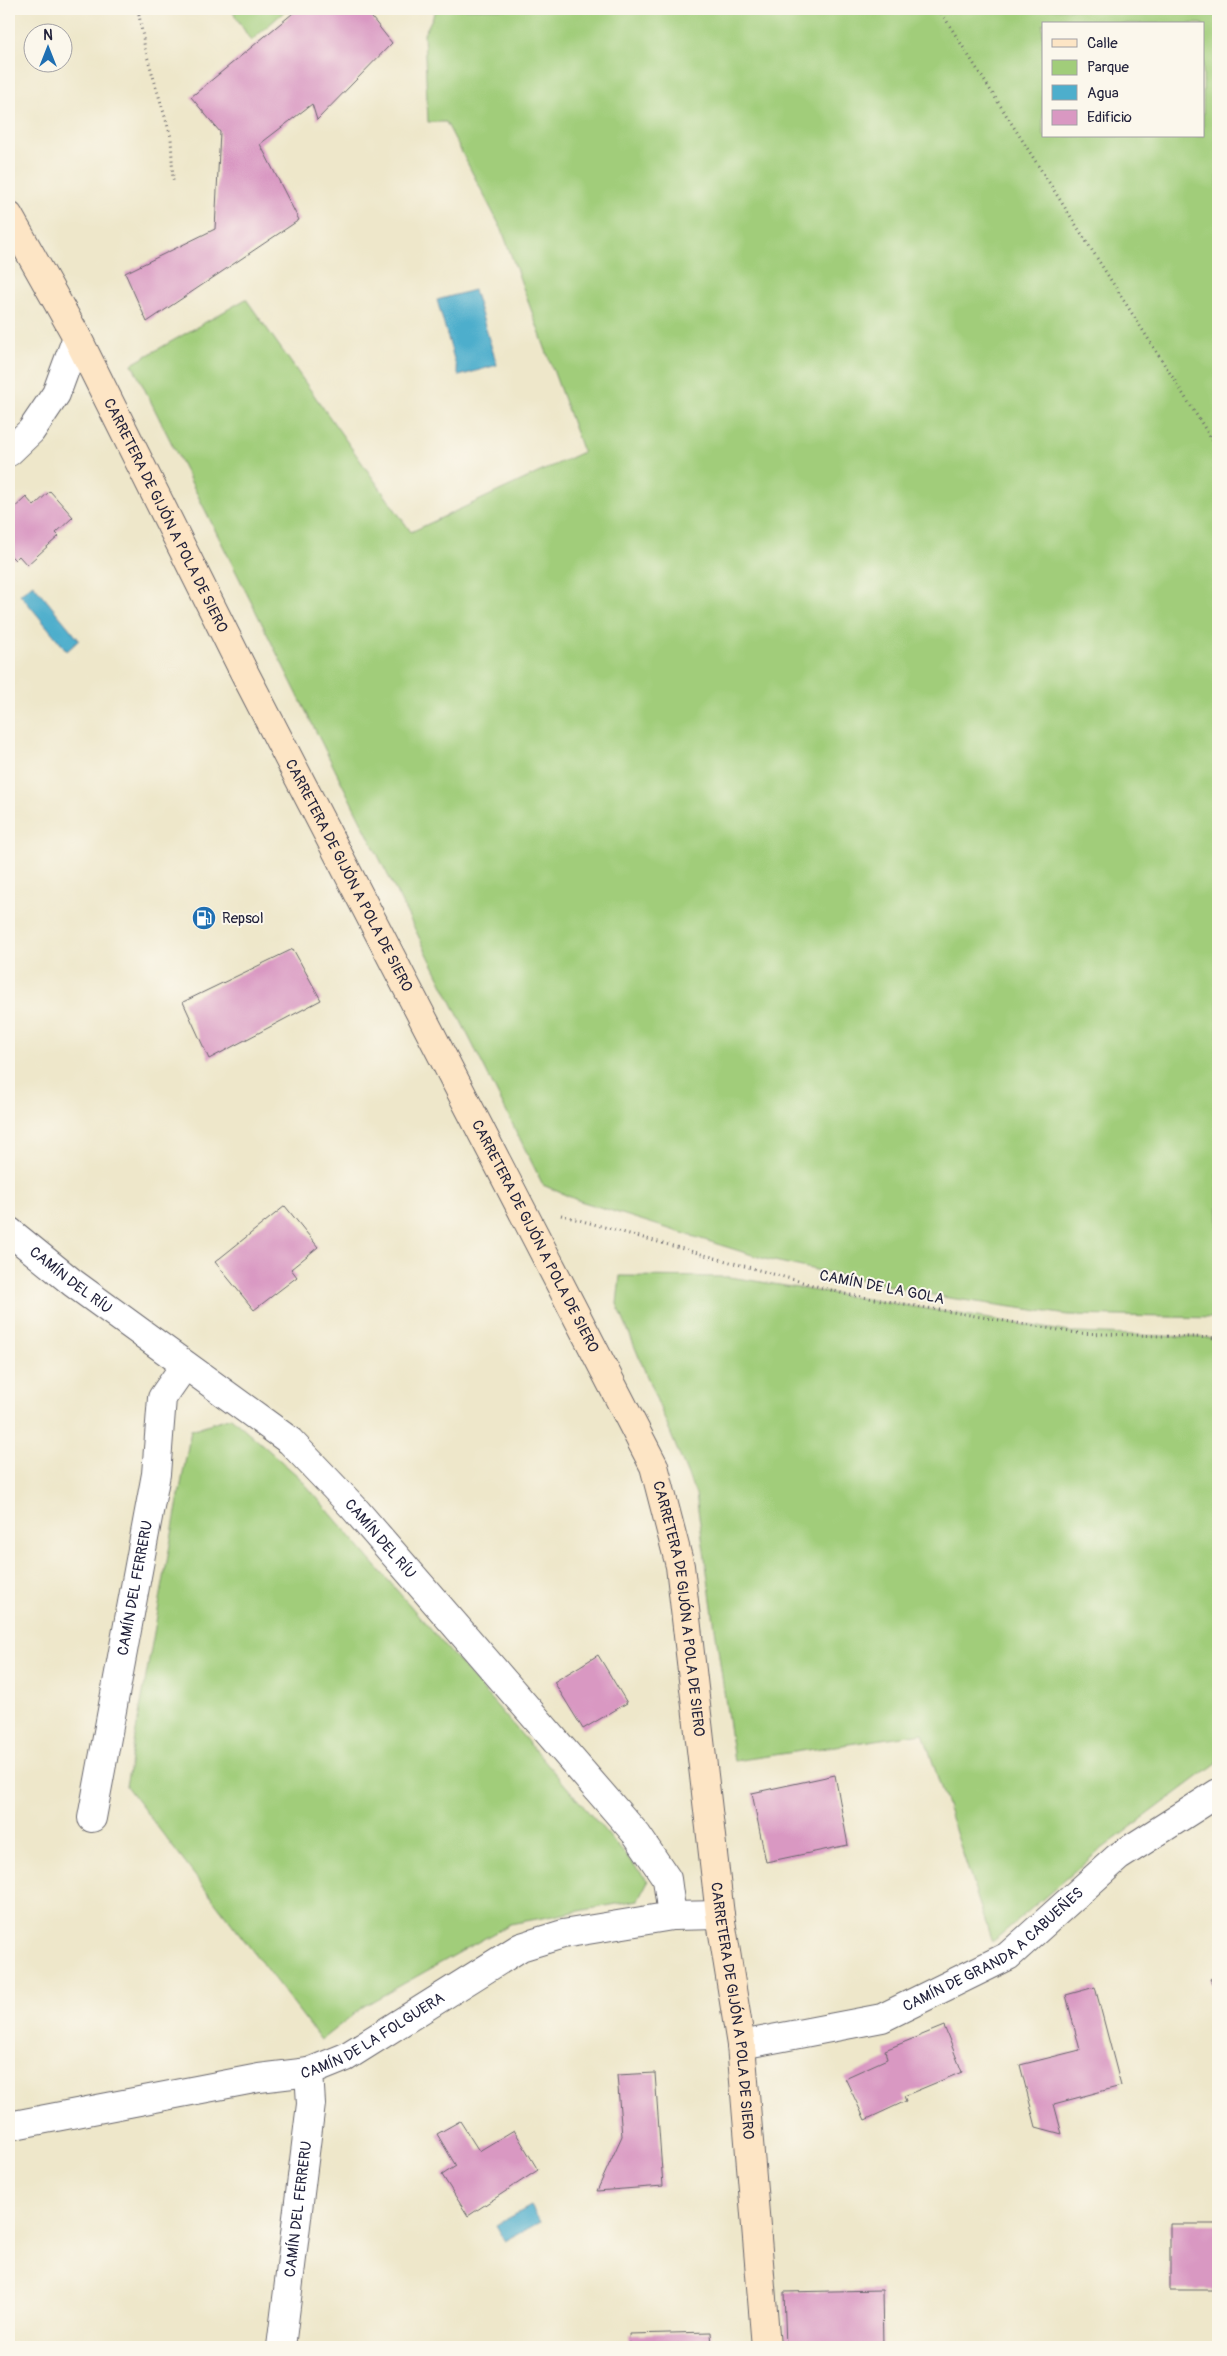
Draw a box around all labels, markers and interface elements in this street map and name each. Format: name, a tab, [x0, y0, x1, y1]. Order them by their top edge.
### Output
north arrow	[22, 22, 72, 72]
legend	[1042, 22, 1204, 138]
text: N	[43, 27, 53, 44]
text: Calle	[1087, 34, 1118, 53]
text: Parque	[1087, 58, 1130, 77]
text: Agua	[1087, 84, 1119, 103]
text: Edificio	[1087, 108, 1132, 127]
street label: CARRETERA DE GIJÓN A POLA DE SIERO	[99, 395, 232, 636]
street label: CARRETERA DE GIJÓN A POLA DE SIERO	[281, 756, 417, 995]
fuel station icon: Repsol	[191, 905, 217, 931]
place label: Repsol	[222, 909, 264, 928]
street label: CARRETERA DE GIJÓN A POLA DE SIERO	[467, 1117, 603, 1356]
street label: CAMÍN DEL RÍU	[25, 1243, 116, 1318]
street label: CAMÍN DE LA GOLA	[818, 1266, 946, 1309]
street label: CARRETERA DE GIJÓN A POLA DE SIERO	[648, 1479, 708, 1738]
street label: CAMÍN DEL RÍU	[340, 1495, 420, 1583]
street label: CAMÍN DEL FERRERU	[113, 1519, 157, 1657]
street label: CARRETERA DE GIJÓN A POLA DE SIERO	[706, 1881, 758, 2140]
street label: CAMÍN DE GRANDA A CABUEÑES	[900, 1884, 1088, 2016]
street label: CAMÍN DE LA FOLGUERA	[300, 1988, 448, 2083]
street label: CAMÍN DEL FERRERU	[281, 2140, 316, 2278]

